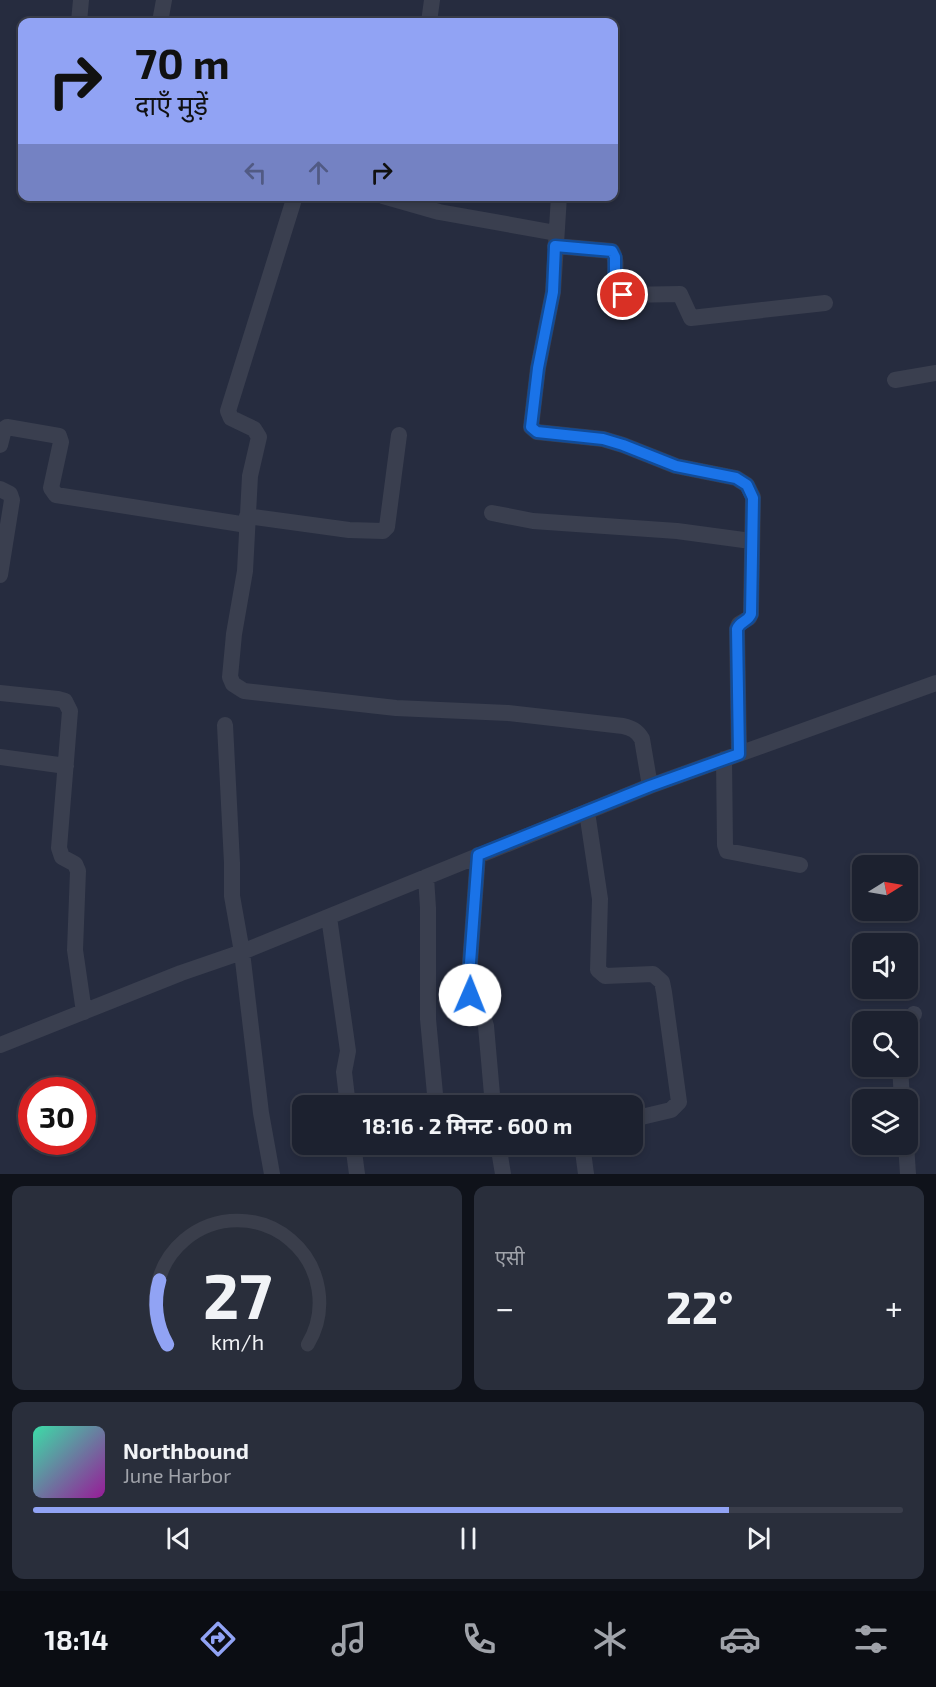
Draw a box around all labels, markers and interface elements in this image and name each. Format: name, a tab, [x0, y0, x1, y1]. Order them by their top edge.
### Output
text: 70 m	[135, 37, 230, 87]
icon: right	[36, 42, 114, 120]
text: दाएँ मुड़ें	[135, 88, 208, 120]
icon: left	[239, 156, 272, 189]
icon: ahead	[302, 156, 335, 189]
icon: right	[365, 156, 398, 189]
pin	[597, 269, 648, 320]
icon: arrive	[606, 278, 639, 311]
north arrow	[852, 855, 918, 921]
map controls	[852, 855, 918, 1155]
button: sound	[852, 933, 918, 999]
position arrow	[438, 963, 502, 1027]
button: search	[852, 1011, 918, 1077]
speed limit sign: 30	[18, 1077, 96, 1155]
button: layers	[852, 1089, 918, 1155]
text: 18:16 · 2 मिनट · 600 m	[363, 1112, 573, 1138]
text: एसी	[495, 1245, 525, 1269]
text: 27	[202, 1257, 272, 1332]
text: 22°	[666, 1279, 733, 1333]
text: −	[495, 1287, 514, 1327]
text: +	[885, 1287, 903, 1327]
text: km/h	[210, 1329, 264, 1354]
text: Northbound	[123, 1437, 249, 1463]
text: June Harbor	[123, 1463, 231, 1487]
icon: previous	[162, 1522, 195, 1555]
icon: pause	[452, 1522, 485, 1555]
icon: next	[742, 1522, 775, 1555]
icon: directions	[197, 1618, 239, 1660]
icon: music	[328, 1618, 370, 1660]
icon: phone	[458, 1618, 500, 1660]
icon: climate	[589, 1618, 631, 1660]
icon: car	[719, 1618, 761, 1660]
icon: filters	[850, 1618, 892, 1660]
text: 18:14	[44, 1623, 109, 1655]

